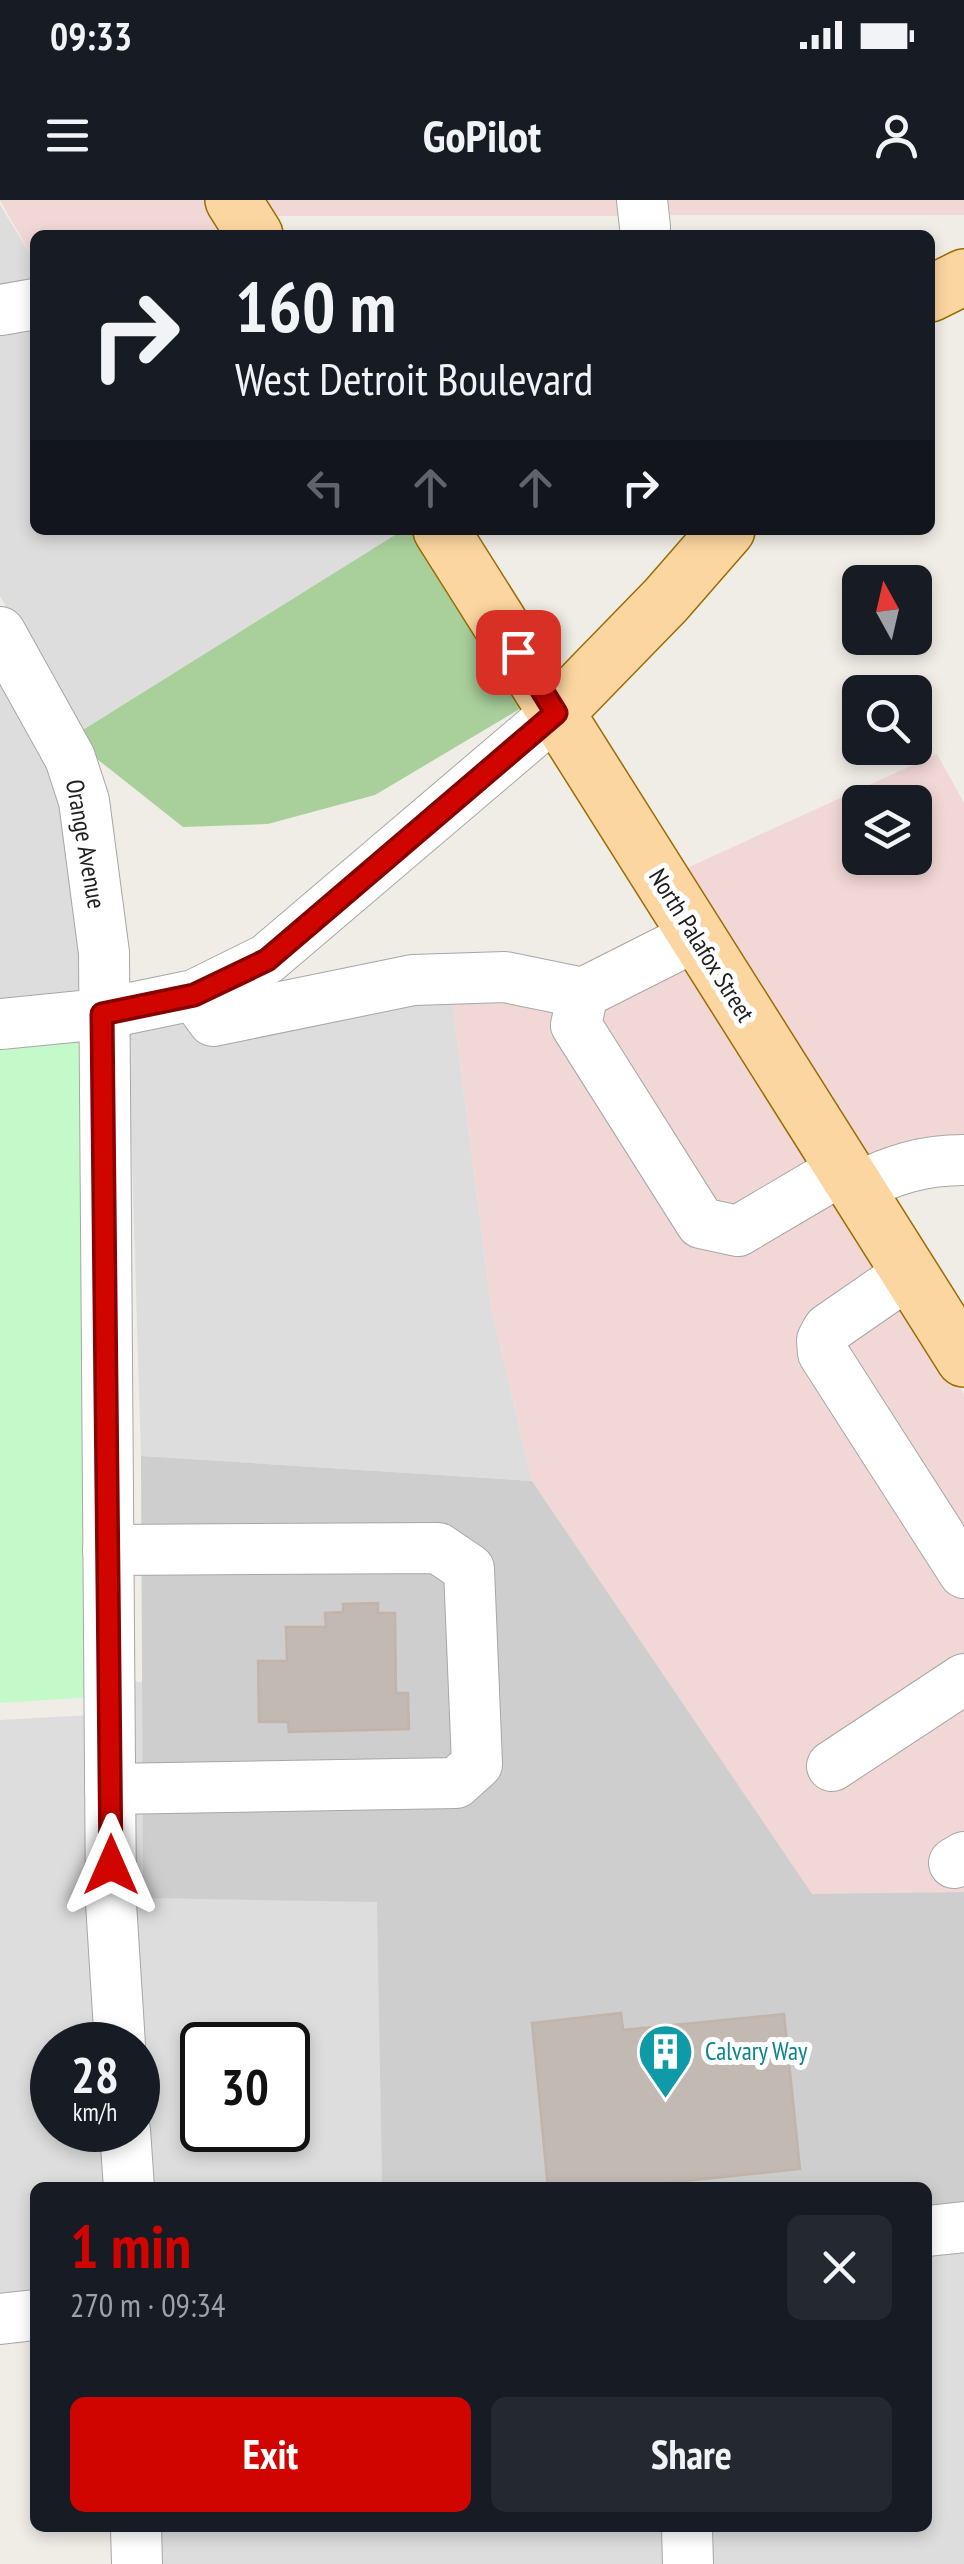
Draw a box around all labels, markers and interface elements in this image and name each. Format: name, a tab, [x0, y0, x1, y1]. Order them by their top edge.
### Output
text: 09:33	[50, 11, 132, 60]
text: GoPilot	[423, 106, 541, 164]
icon: menu	[40, 108, 95, 163]
icon: person	[869, 108, 924, 163]
text: 160 m	[235, 261, 396, 351]
icon: right	[70, 270, 200, 400]
text: West Detroit Boulevard	[235, 349, 593, 407]
icon: left	[298, 460, 353, 515]
icon: ahead	[403, 460, 458, 515]
icon: ahead	[508, 460, 563, 515]
icon: right	[613, 460, 668, 515]
north arrow	[842, 565, 932, 655]
map controls	[842, 565, 932, 875]
pin	[476, 610, 561, 695]
icon: arrive	[491, 625, 546, 680]
button: search	[842, 675, 932, 765]
street label: Orange Avenue	[59, 777, 113, 911]
button: layers	[842, 785, 932, 875]
street label: North Palafox Street	[642, 862, 762, 1028]
position arrow	[59, 1813, 163, 1917]
building icon: Calvary Way	[636, 2021, 696, 2100]
speed limit sign: 30	[180, 2022, 310, 2152]
place label: Calvary Way	[705, 2035, 808, 2067]
text: 28	[71, 2042, 119, 2107]
text: km/h	[73, 2096, 117, 2128]
text: 1 min	[70, 2207, 191, 2285]
button: close	[787, 2215, 892, 2320]
text: 270 m · 09:34	[70, 2284, 225, 2326]
button: Exit	[70, 2397, 471, 2512]
button: Share	[491, 2397, 892, 2512]

